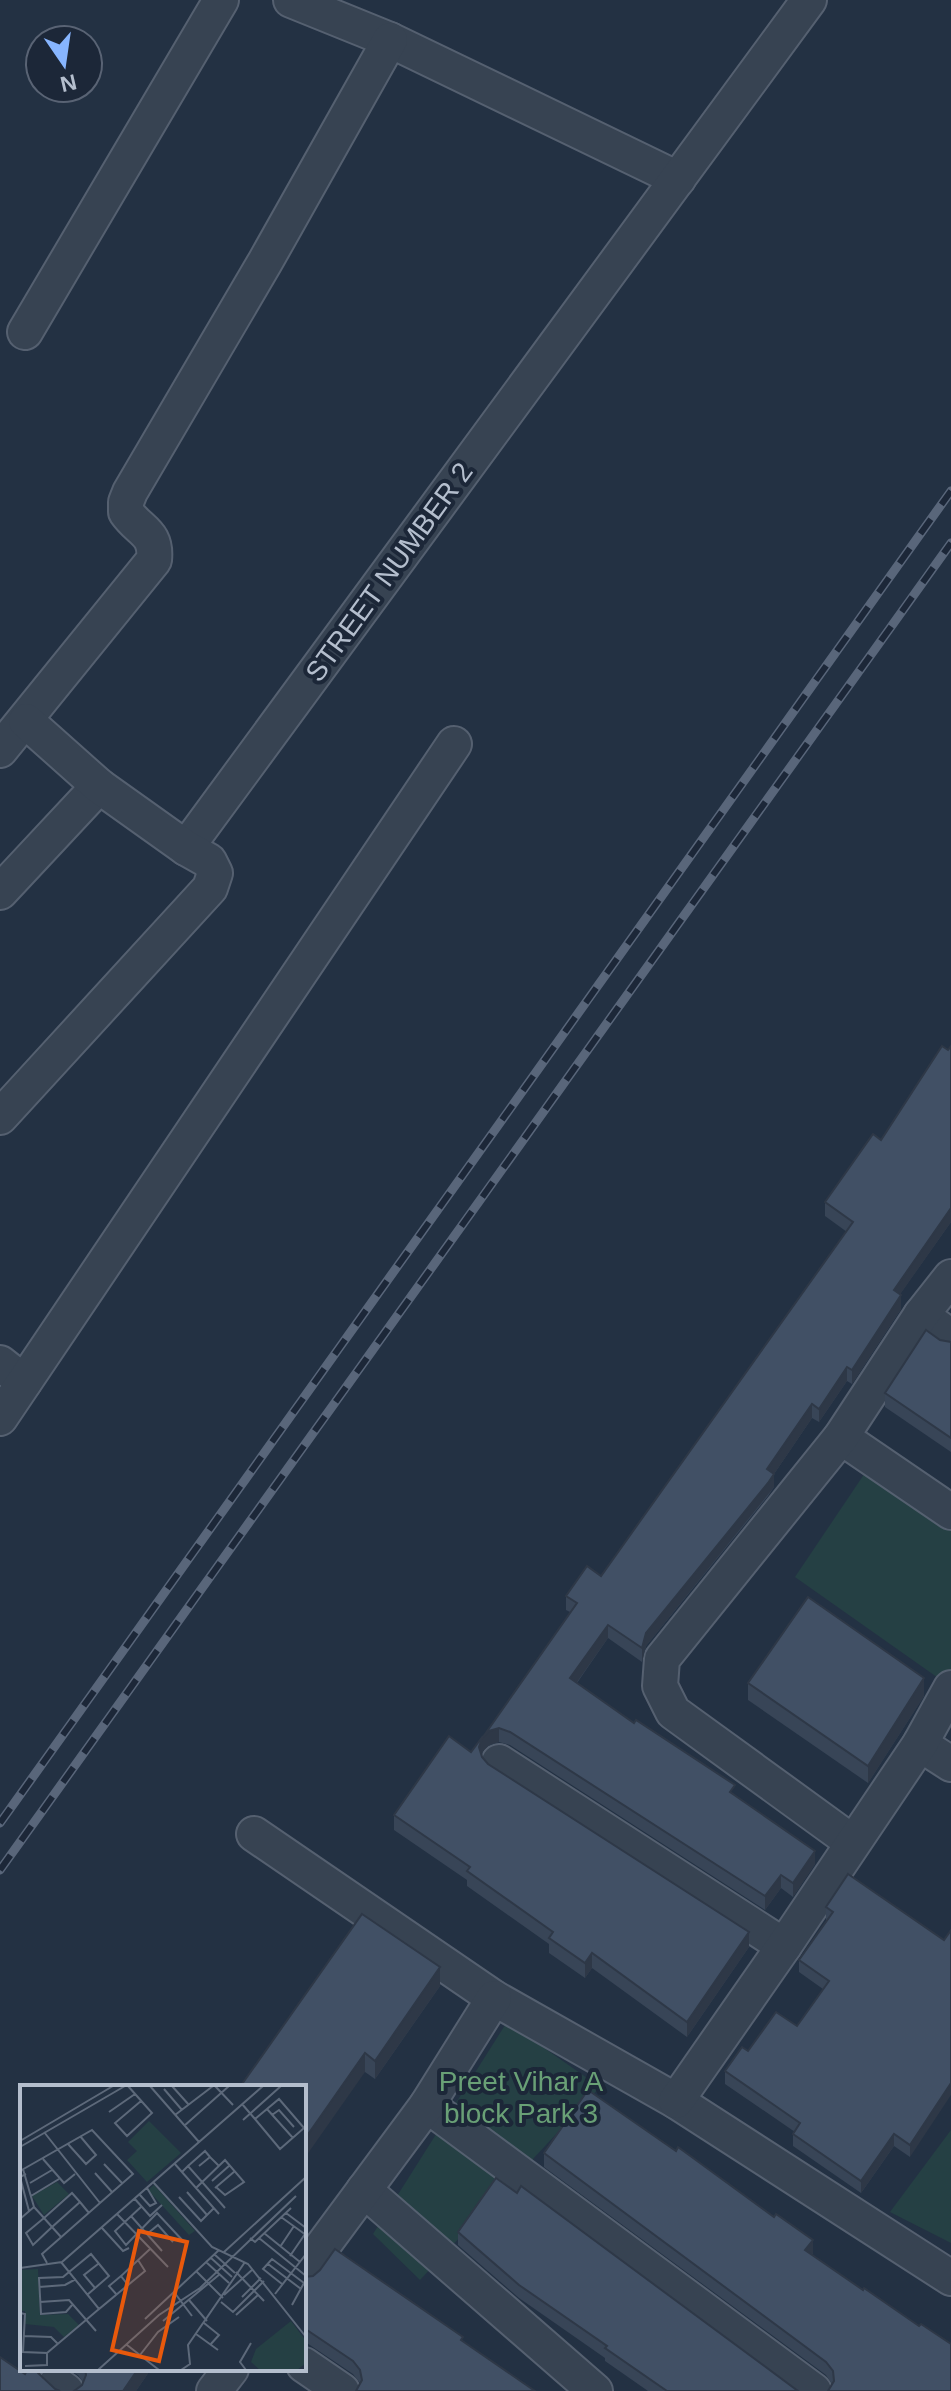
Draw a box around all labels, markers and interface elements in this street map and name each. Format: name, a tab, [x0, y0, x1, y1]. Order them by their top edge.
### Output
north arrow	[24, 24, 104, 104]
text: N	[58, 69, 79, 97]
street label: STREET NUMBER 2	[299, 457, 479, 687]
park label: Preet Vihar A block Park 3	[439, 2066, 604, 2129]
inset map	[20, 2085, 306, 2371]

